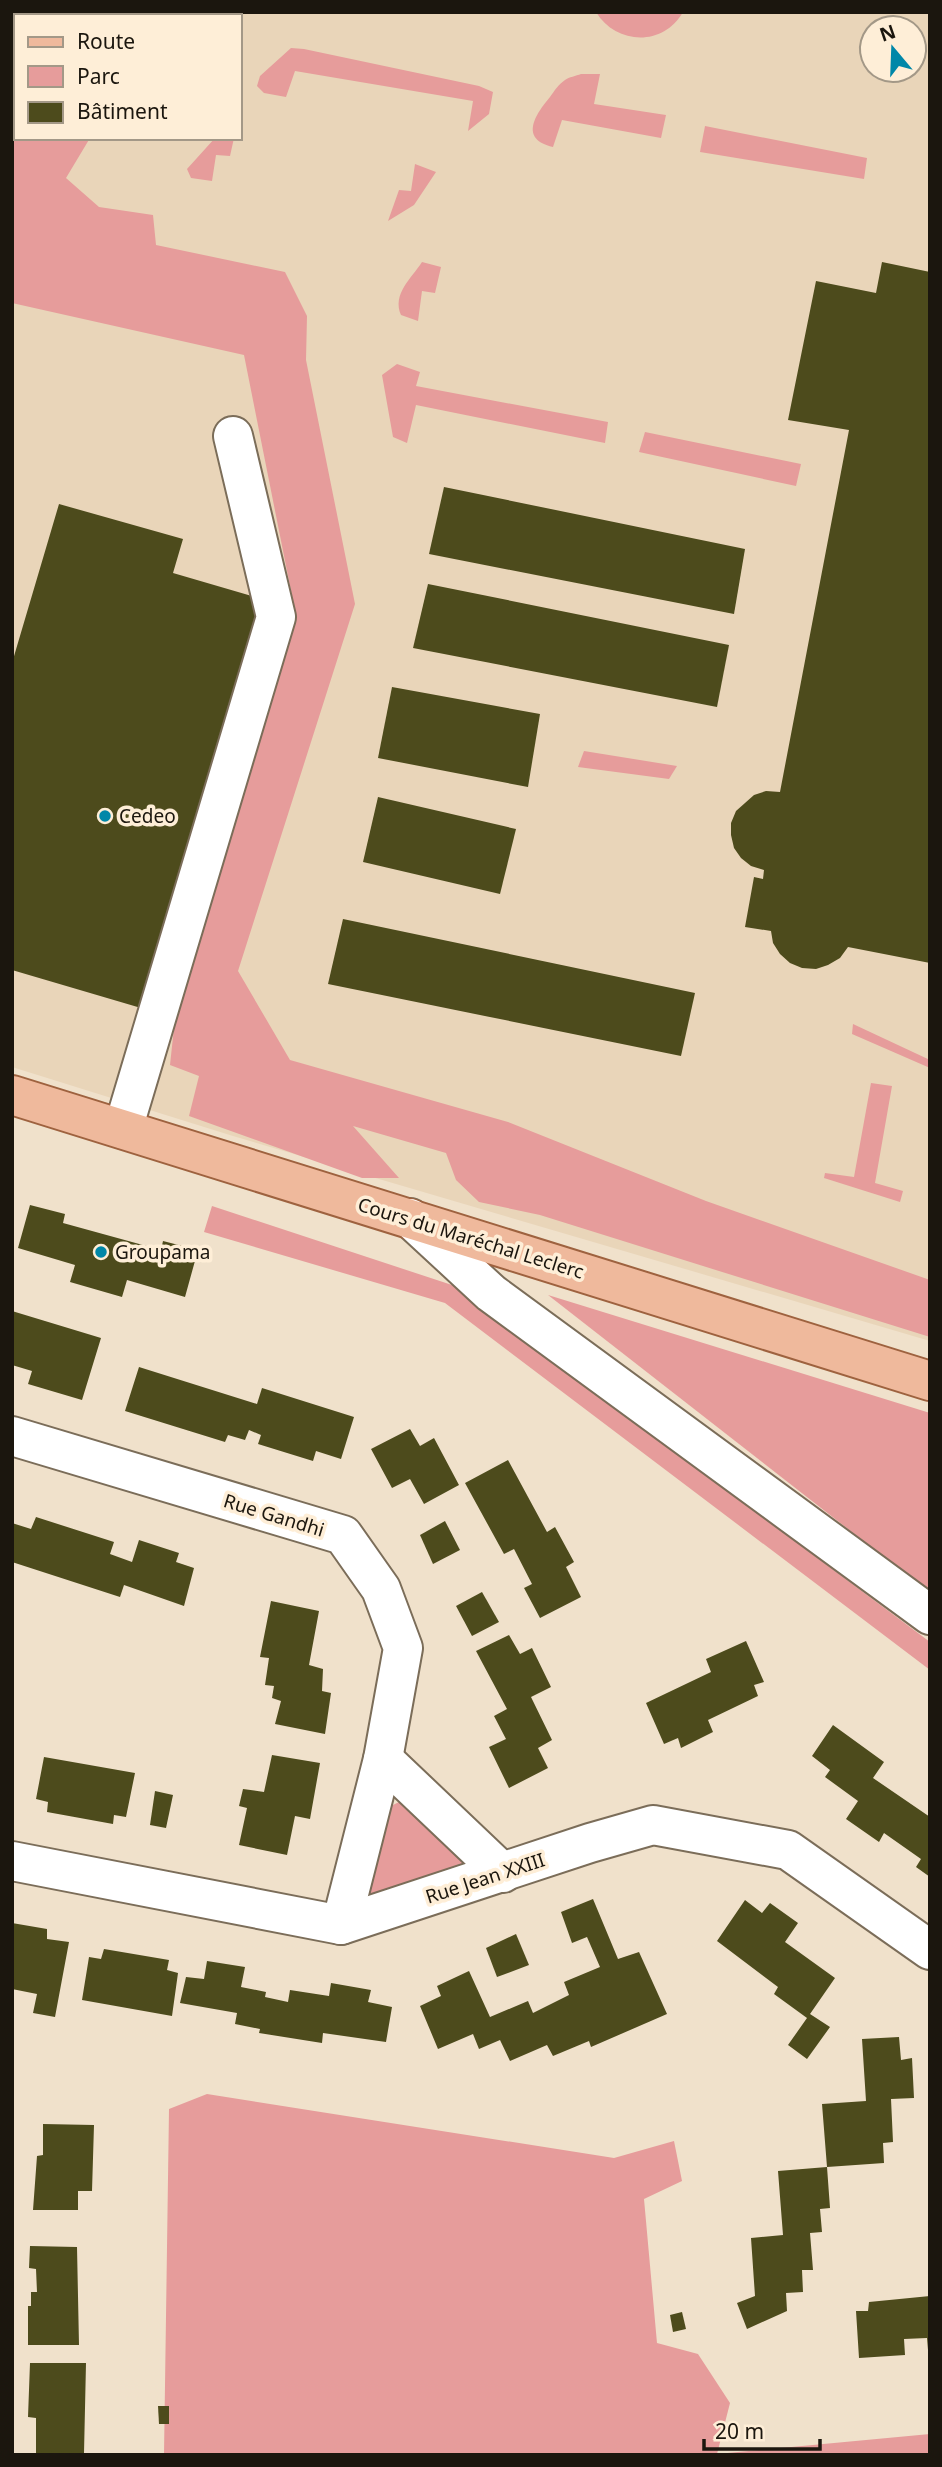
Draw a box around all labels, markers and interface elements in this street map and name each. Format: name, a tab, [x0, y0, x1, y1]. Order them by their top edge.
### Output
legend	[14, 14, 242, 140]
north arrow	[858, 14, 928, 84]
text: N	[876, 18, 899, 48]
text: Route	[77, 27, 135, 55]
text: Parc	[77, 62, 120, 90]
text: Bâtiment	[77, 97, 168, 125]
place label: Cedeo	[119, 803, 176, 829]
marker: Cedeo	[97, 808, 113, 824]
street label: Cours du Maréchal Leclerc	[355, 1191, 587, 1285]
place label: Groupama	[115, 1239, 210, 1265]
marker: Groupama	[93, 1244, 109, 1260]
street label: Rue Gandhi	[221, 1487, 327, 1543]
street label: Rue Jean XXIII	[422, 1846, 548, 1910]
scale bar	[704, 2408, 820, 2452]
text: 20 m	[715, 2417, 764, 2445]

